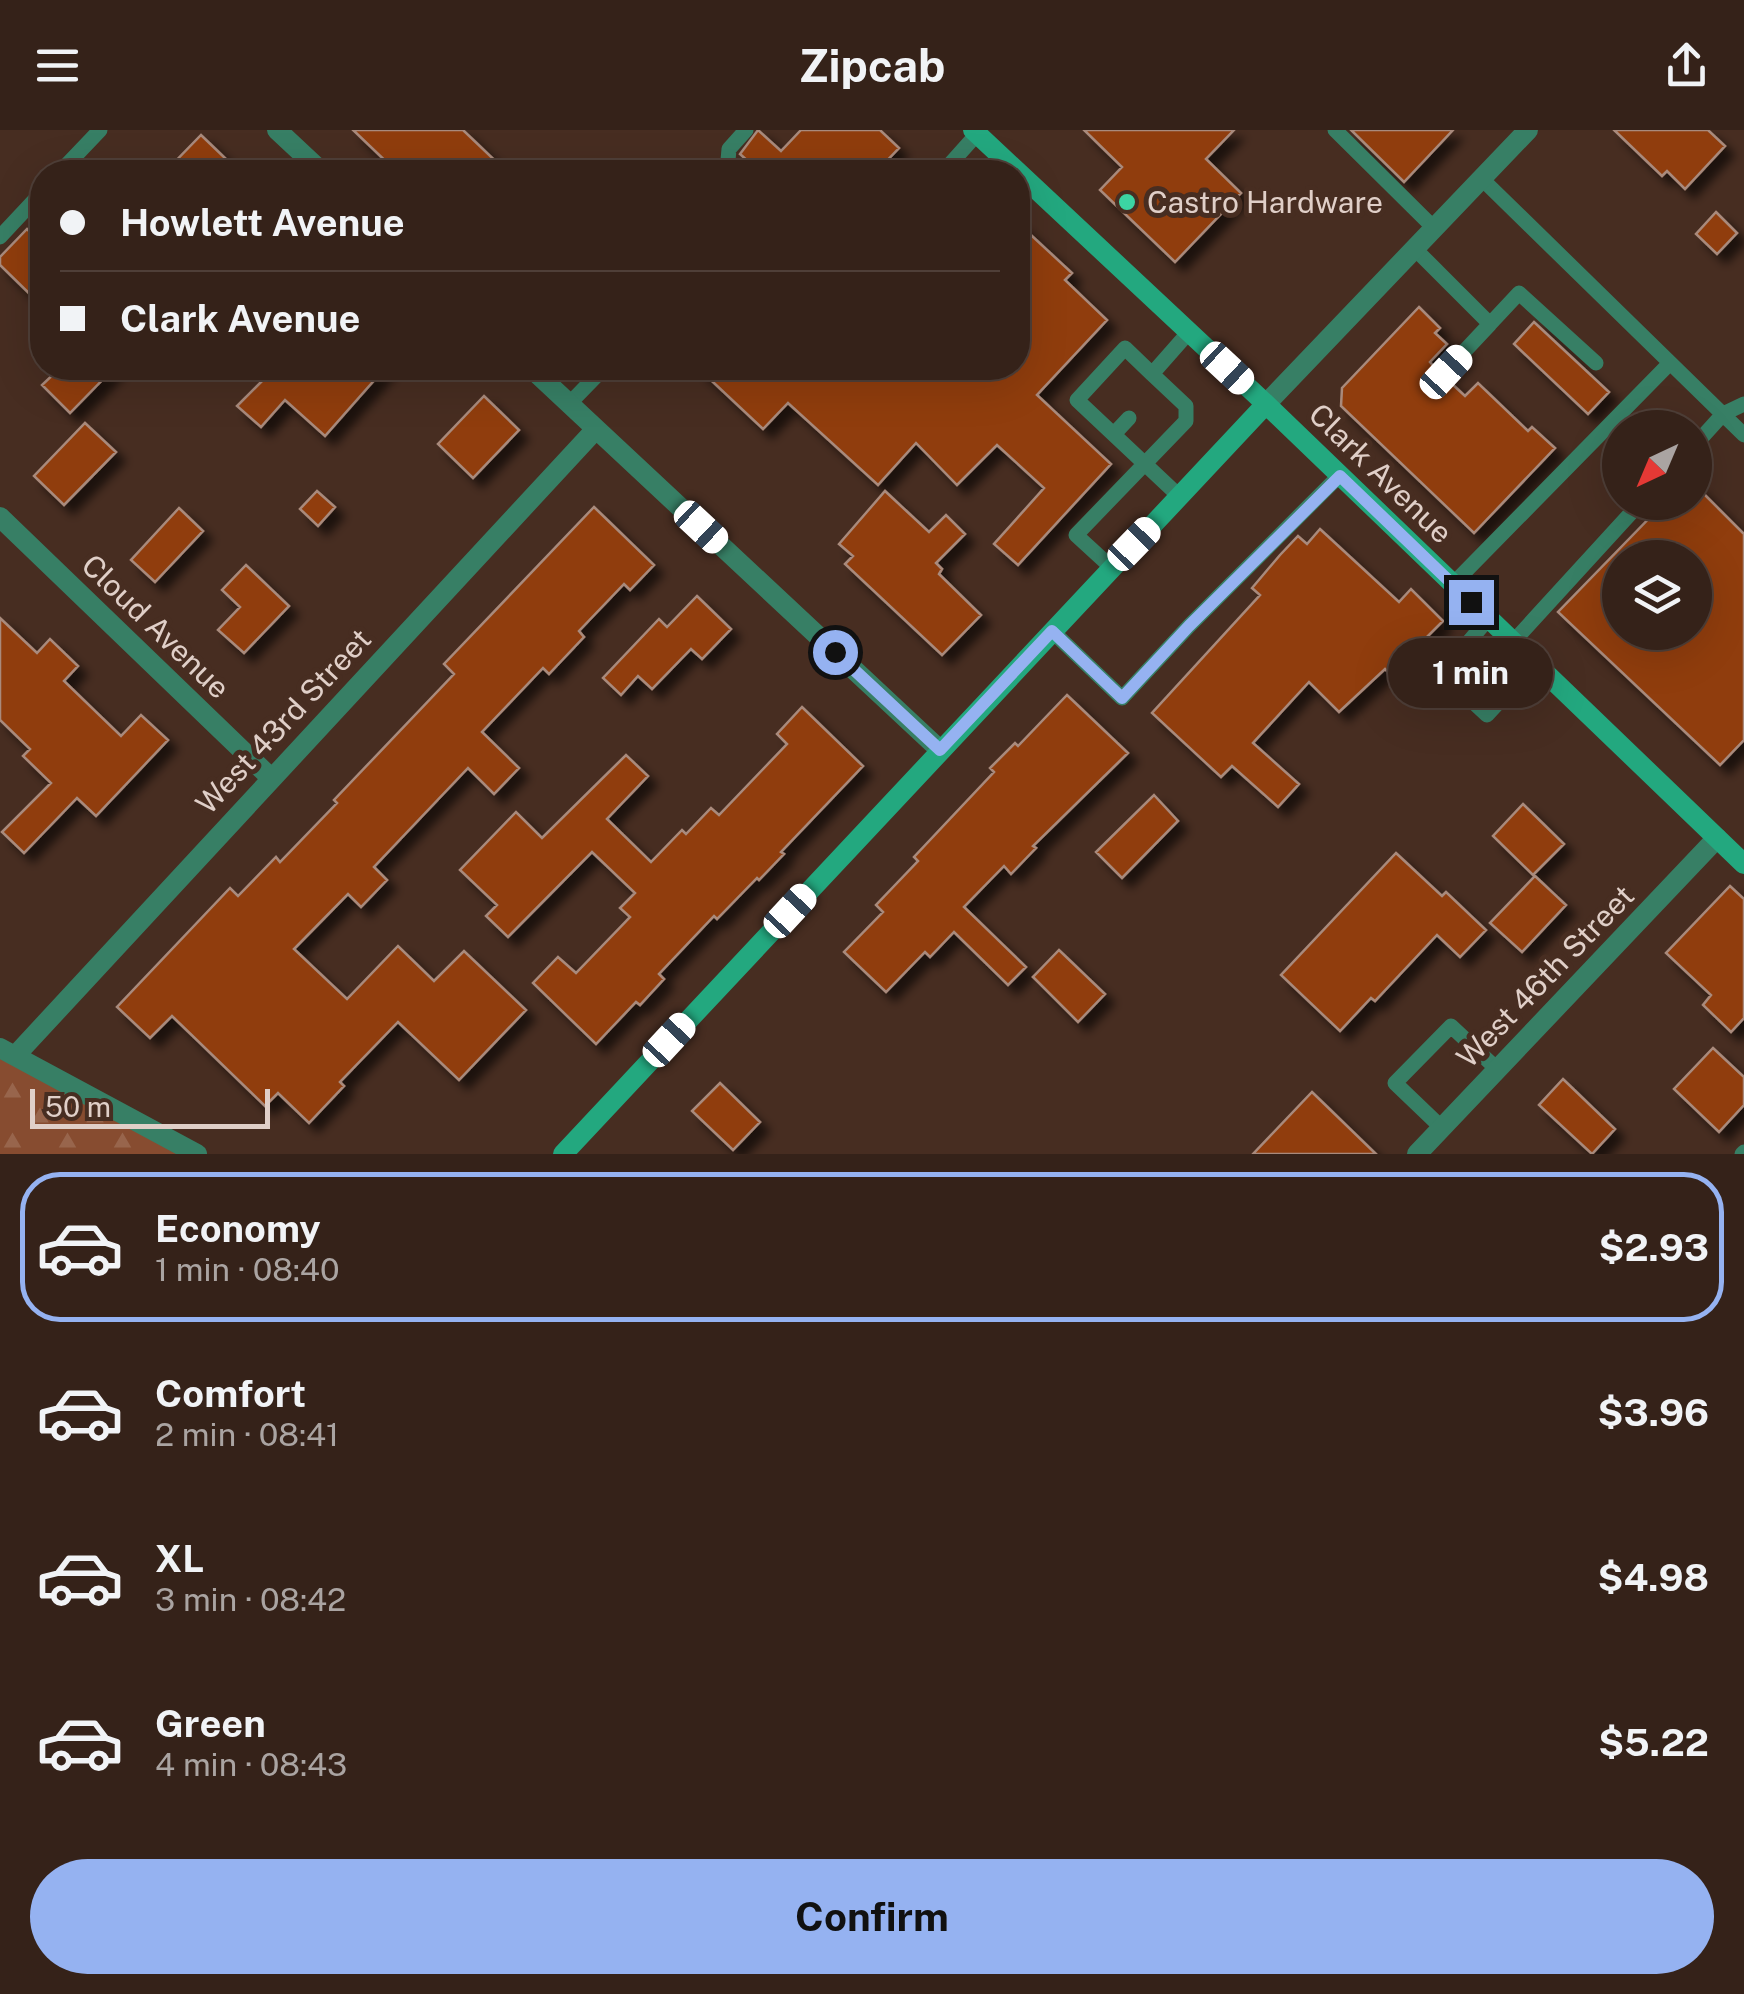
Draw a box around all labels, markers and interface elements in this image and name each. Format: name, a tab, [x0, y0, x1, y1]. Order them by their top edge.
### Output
icon: menu	[30, 38, 85, 93]
icon: share	[1659, 38, 1714, 93]
text: Zipcab	[799, 39, 945, 92]
place label: Castro Hardware	[1147, 184, 1383, 220]
marker: Castro Hardware	[1116, 191, 1138, 213]
text: Howlett Avenue	[120, 200, 405, 245]
text: Clark Avenue	[120, 296, 360, 341]
car	[1195, 337, 1259, 399]
car	[1415, 340, 1477, 404]
street label: Clark Avenue	[1302, 396, 1460, 550]
north arrow	[1602, 410, 1712, 520]
map controls	[1602, 410, 1712, 650]
car	[669, 496, 733, 558]
car	[1102, 512, 1166, 576]
button: layers	[1602, 540, 1712, 650]
street label: Cloud Avenue	[75, 547, 237, 705]
route end	[1449, 580, 1494, 625]
street label: West 43rd Street	[188, 621, 378, 821]
route start	[813, 630, 858, 675]
callout: 1 min	[1388, 637, 1554, 707]
text: 1 min	[1432, 654, 1509, 691]
street label: West 46th Street	[1449, 877, 1641, 1075]
car	[759, 879, 821, 943]
car	[638, 1008, 700, 1072]
scale bar	[30, 1084, 270, 1128]
text: 50 m	[45, 1090, 111, 1123]
icon: car	[35, 1202, 125, 1292]
text: Economy	[155, 1206, 321, 1251]
text: $2.93	[1599, 1225, 1709, 1270]
text: 1 min · 08:40	[155, 1251, 340, 1288]
icon: car	[35, 1367, 125, 1457]
text: Comfort	[155, 1371, 306, 1416]
text: $3.96	[1598, 1390, 1709, 1435]
text: 2 min · 08:41	[155, 1416, 339, 1453]
icon: car	[35, 1532, 125, 1622]
text: XL	[155, 1536, 204, 1581]
text: $4.98	[1598, 1555, 1709, 1600]
text: 3 min · 08:42	[155, 1581, 346, 1618]
icon: car	[35, 1697, 125, 1787]
text: Green	[155, 1701, 266, 1746]
text: $5.22	[1598, 1720, 1709, 1765]
text: 4 min · 08:43	[155, 1746, 347, 1783]
button: Confirm	[30, 1859, 1714, 1974]

